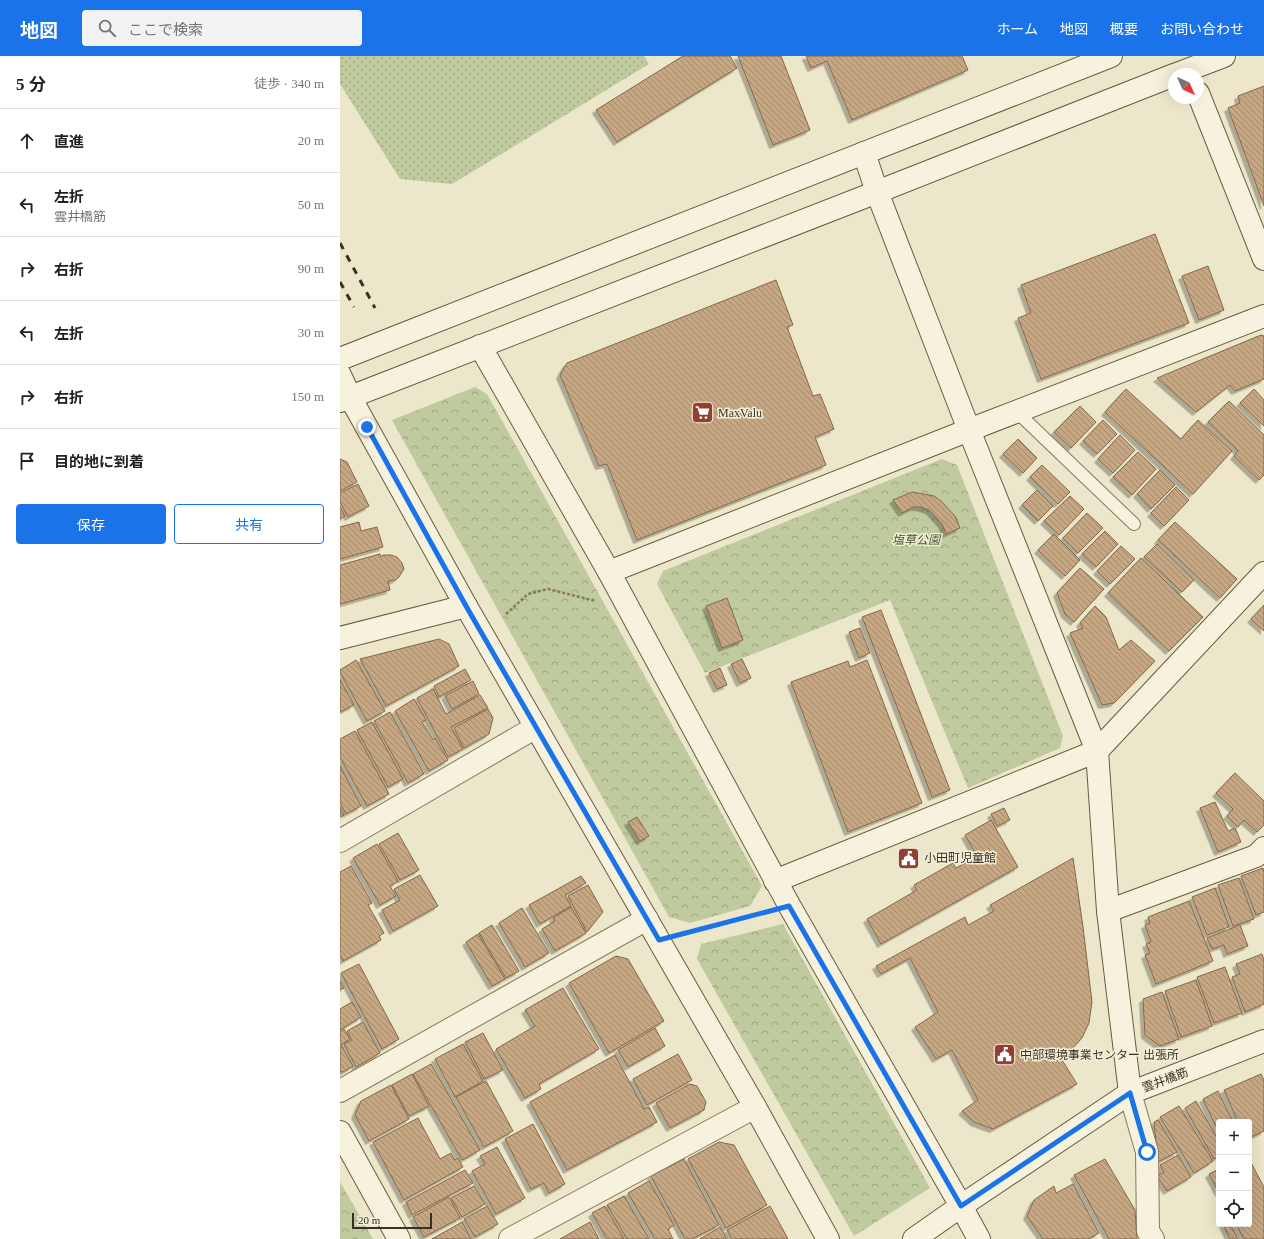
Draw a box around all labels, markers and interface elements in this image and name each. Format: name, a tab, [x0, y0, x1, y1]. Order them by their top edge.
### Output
search box	[82, 10, 362, 46]
icon: search	[96, 17, 118, 39]
text: 地図	[20, 20, 58, 41]
text: ここで検索	[128, 22, 203, 38]
text: ホーム	[996, 22, 1038, 37]
text: 地図	[1060, 22, 1088, 37]
text: 概要	[1110, 22, 1138, 37]
text: お問い合わせ	[1160, 22, 1244, 37]
north arrow	[1168, 68, 1204, 104]
text: 5 分	[16, 75, 46, 94]
text: 徒歩 · 340 m	[254, 76, 324, 91]
icon: ahead	[16, 130, 38, 152]
text: 20 m	[298, 133, 324, 148]
text: 直進	[54, 134, 84, 150]
text: 左折	[54, 189, 84, 205]
icon: left	[16, 194, 38, 216]
text: 50 m	[298, 197, 324, 212]
text: 雲井橋筋	[54, 209, 106, 224]
icon: right	[16, 258, 38, 280]
text: 90 m	[298, 261, 324, 276]
text: 右折	[54, 262, 84, 278]
icon: left	[16, 322, 38, 344]
text: 30 m	[298, 325, 324, 340]
text: 左折	[54, 326, 84, 342]
icon: right	[16, 386, 38, 408]
text: 150 m	[291, 389, 324, 404]
text: 右折	[54, 390, 84, 406]
supermarket icon: MaxValu	[689, 400, 715, 426]
place label: MaxValu	[718, 406, 762, 420]
route end	[358, 418, 376, 436]
icon: arrive	[16, 450, 38, 472]
text: 目的地に到着	[54, 454, 144, 470]
button: 保存	[16, 504, 166, 544]
button: 共有	[174, 504, 324, 544]
park label: 塩草公園	[892, 533, 942, 547]
public building icon: 小田町児童館	[895, 845, 921, 871]
place label: 小田町児童館	[924, 851, 996, 865]
public building icon: 中部環境事業センター 出張所	[991, 1042, 1017, 1068]
place label: 中部環境事業センター 出張所	[1020, 1048, 1179, 1062]
street label: 雲井橋筋	[1140, 1065, 1190, 1095]
map controls	[1216, 1119, 1252, 1227]
button: +	[1216, 1119, 1252, 1155]
route start	[1138, 1143, 1156, 1161]
button: −	[1216, 1155, 1252, 1191]
button: locate	[1216, 1191, 1252, 1227]
scale bar	[352, 1211, 432, 1230]
text: 20 m	[358, 1214, 380, 1226]

